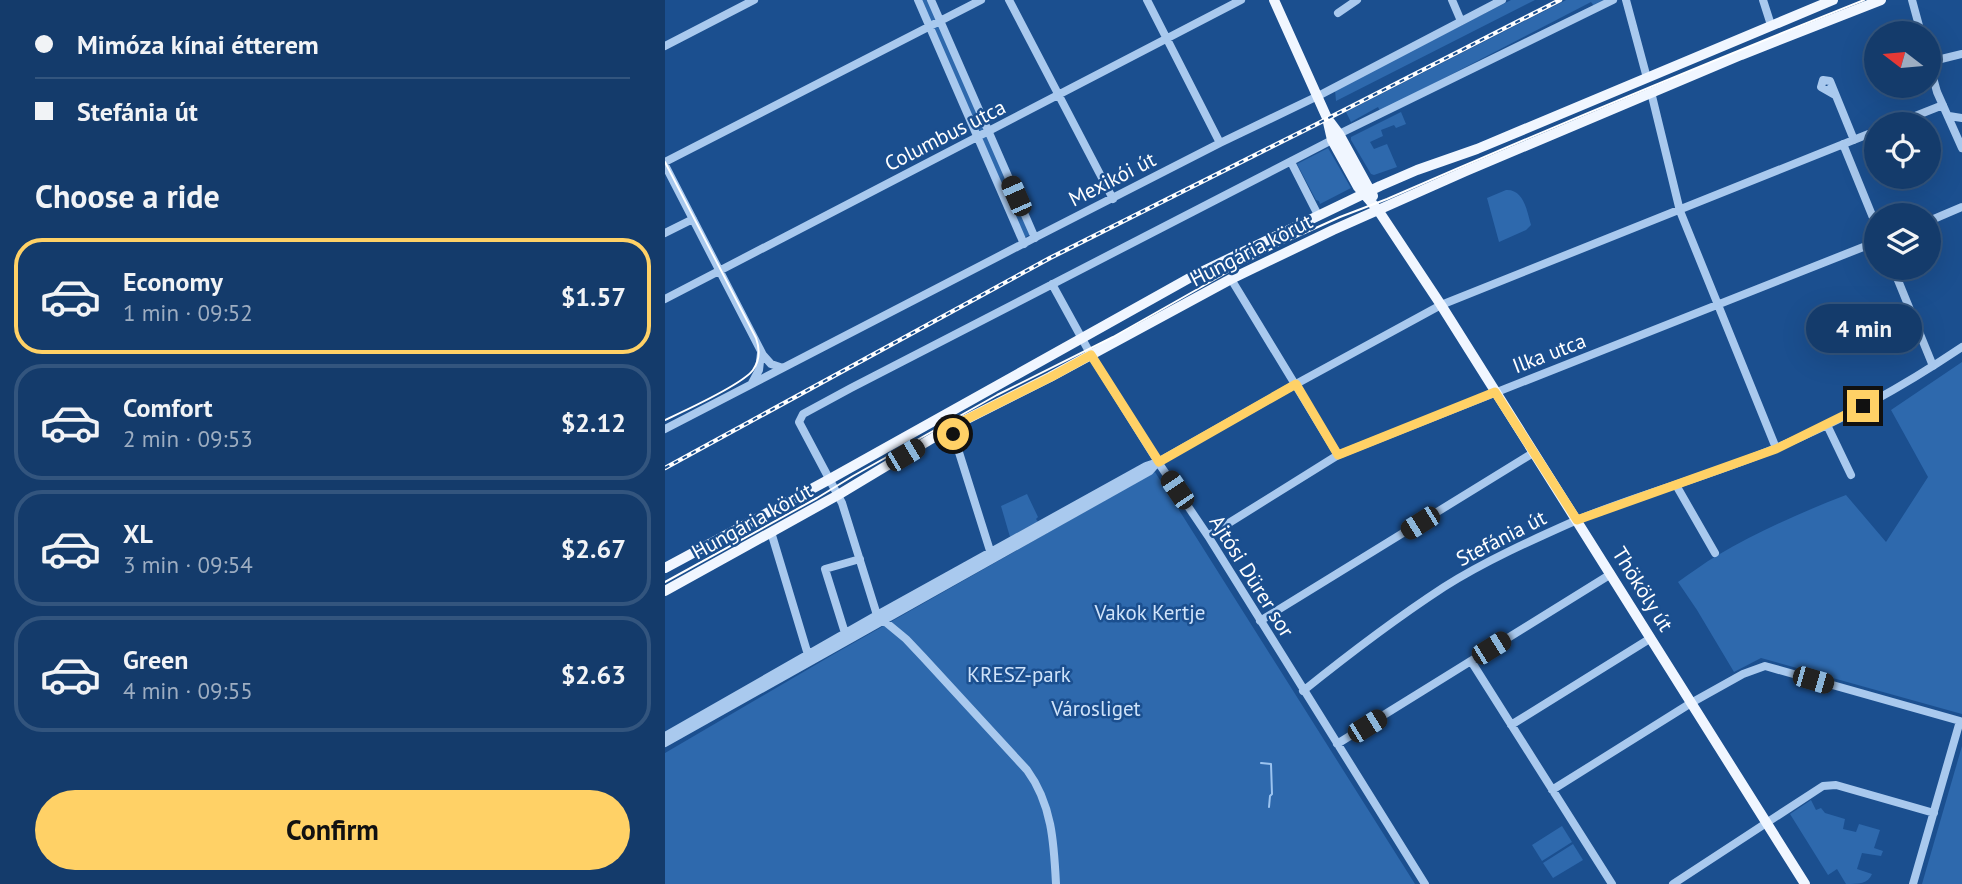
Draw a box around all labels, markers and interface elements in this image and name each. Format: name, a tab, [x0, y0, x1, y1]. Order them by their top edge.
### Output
north arrow	[1864, 21, 1941, 98]
map controls	[1864, 21, 1941, 280]
text: Mimóza kínai étterem	[77, 28, 319, 61]
street label: Columbus utca	[880, 93, 1010, 177]
text: Stefánia út	[77, 95, 198, 128]
button: locate	[1864, 112, 1941, 189]
street label: Mexikói út	[1064, 146, 1160, 212]
car	[998, 173, 1035, 219]
text: Choose a ride	[35, 175, 220, 217]
button: layers	[1864, 203, 1941, 280]
street label: Hungária körút	[1185, 208, 1317, 292]
icon: car	[39, 265, 102, 328]
text: Economy	[123, 265, 223, 298]
text: $1.57	[561, 280, 626, 313]
text: 1 min · 09:52	[123, 298, 253, 327]
callout: 4 min	[1805, 304, 1921, 354]
text: 4 min	[1836, 314, 1892, 343]
street label: Ilka utca	[1508, 327, 1590, 379]
route end	[1847, 390, 1879, 422]
icon: car	[39, 391, 102, 454]
text: Comfort	[123, 391, 213, 424]
text: $2.12	[561, 406, 626, 439]
route start	[937, 418, 969, 450]
text: 2 min · 09:53	[123, 424, 253, 453]
car	[882, 435, 929, 475]
car	[1157, 467, 1198, 513]
street label: Hungária körút	[687, 477, 817, 565]
car	[1397, 503, 1444, 543]
street label: Stefánia út	[1451, 504, 1551, 572]
street label: Ajtósi Dürer sor	[1204, 510, 1300, 642]
icon: car	[39, 517, 102, 580]
text: XL	[123, 517, 153, 550]
text: $2.67	[561, 532, 626, 565]
street label: Thököly út	[1606, 542, 1680, 636]
text: 3 min · 09:54	[123, 550, 253, 579]
park label: Vakok Kertje	[1093, 599, 1206, 626]
car	[1468, 628, 1515, 668]
icon: car	[39, 643, 102, 706]
text: Green	[123, 643, 188, 676]
text: $2.63	[561, 658, 626, 691]
park label: KRESZ-park	[967, 661, 1071, 688]
car	[1790, 664, 1837, 696]
text: 4 min · 09:55	[123, 676, 253, 705]
park label: Városliget	[1050, 695, 1141, 722]
car	[1344, 706, 1391, 746]
button: Confirm	[35, 790, 630, 870]

